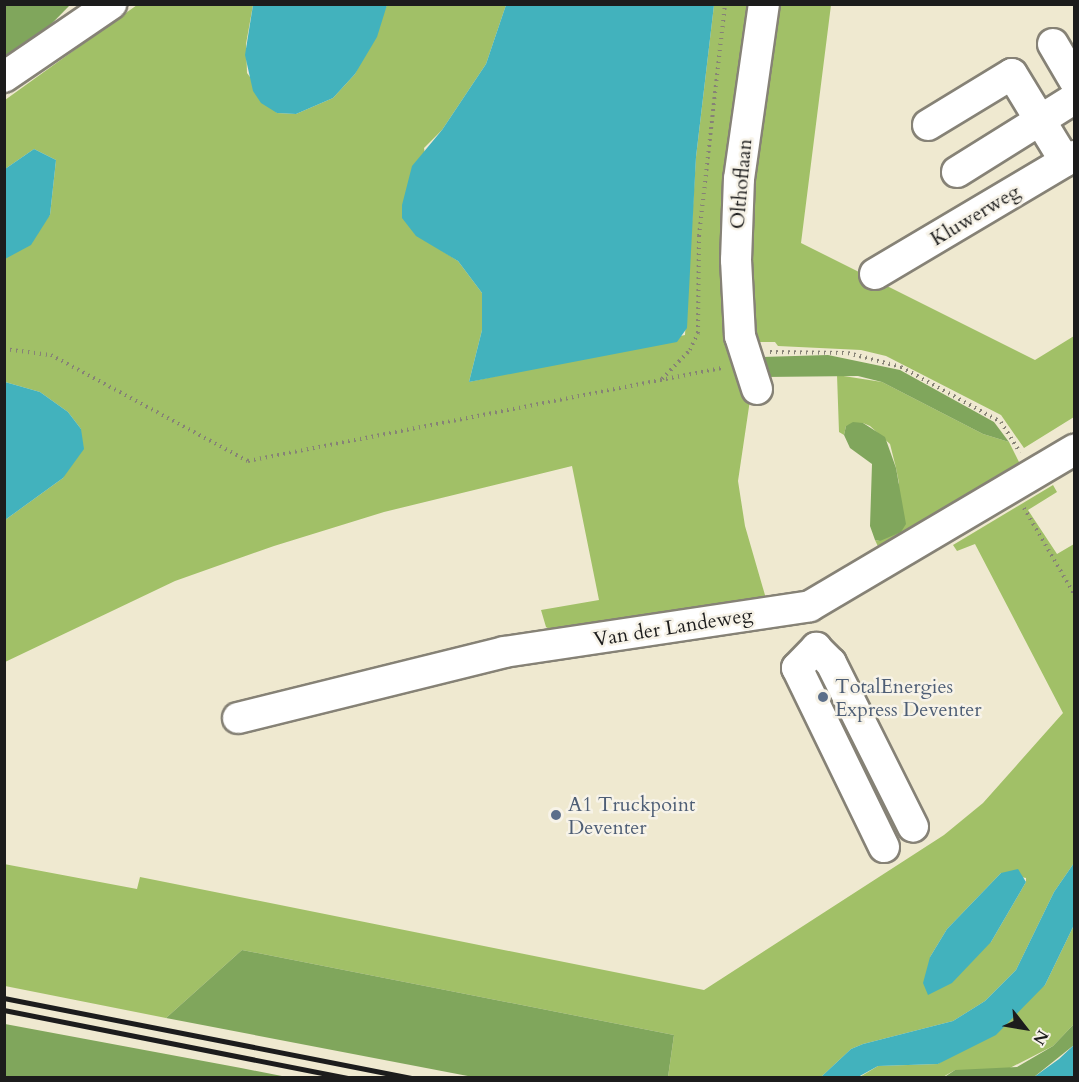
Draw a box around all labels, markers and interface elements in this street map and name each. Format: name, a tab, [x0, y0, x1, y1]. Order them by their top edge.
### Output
street label: Olthoflaan	[725, 138, 757, 230]
street label: Kluwerweg	[926, 179, 1024, 251]
street label: Van der Landeweg	[592, 603, 754, 651]
place label: TotalEnergies Express Deventer	[835, 674, 982, 721]
marker: TotalEnergies Express Deventer	[816, 690, 830, 704]
place label: A1 Truckpoint Deventer	[568, 792, 695, 839]
marker: A1 Truckpoint Deventer	[549, 808, 563, 822]
north arrow	[995, 998, 1055, 1058]
text: N	[1027, 1026, 1053, 1049]

